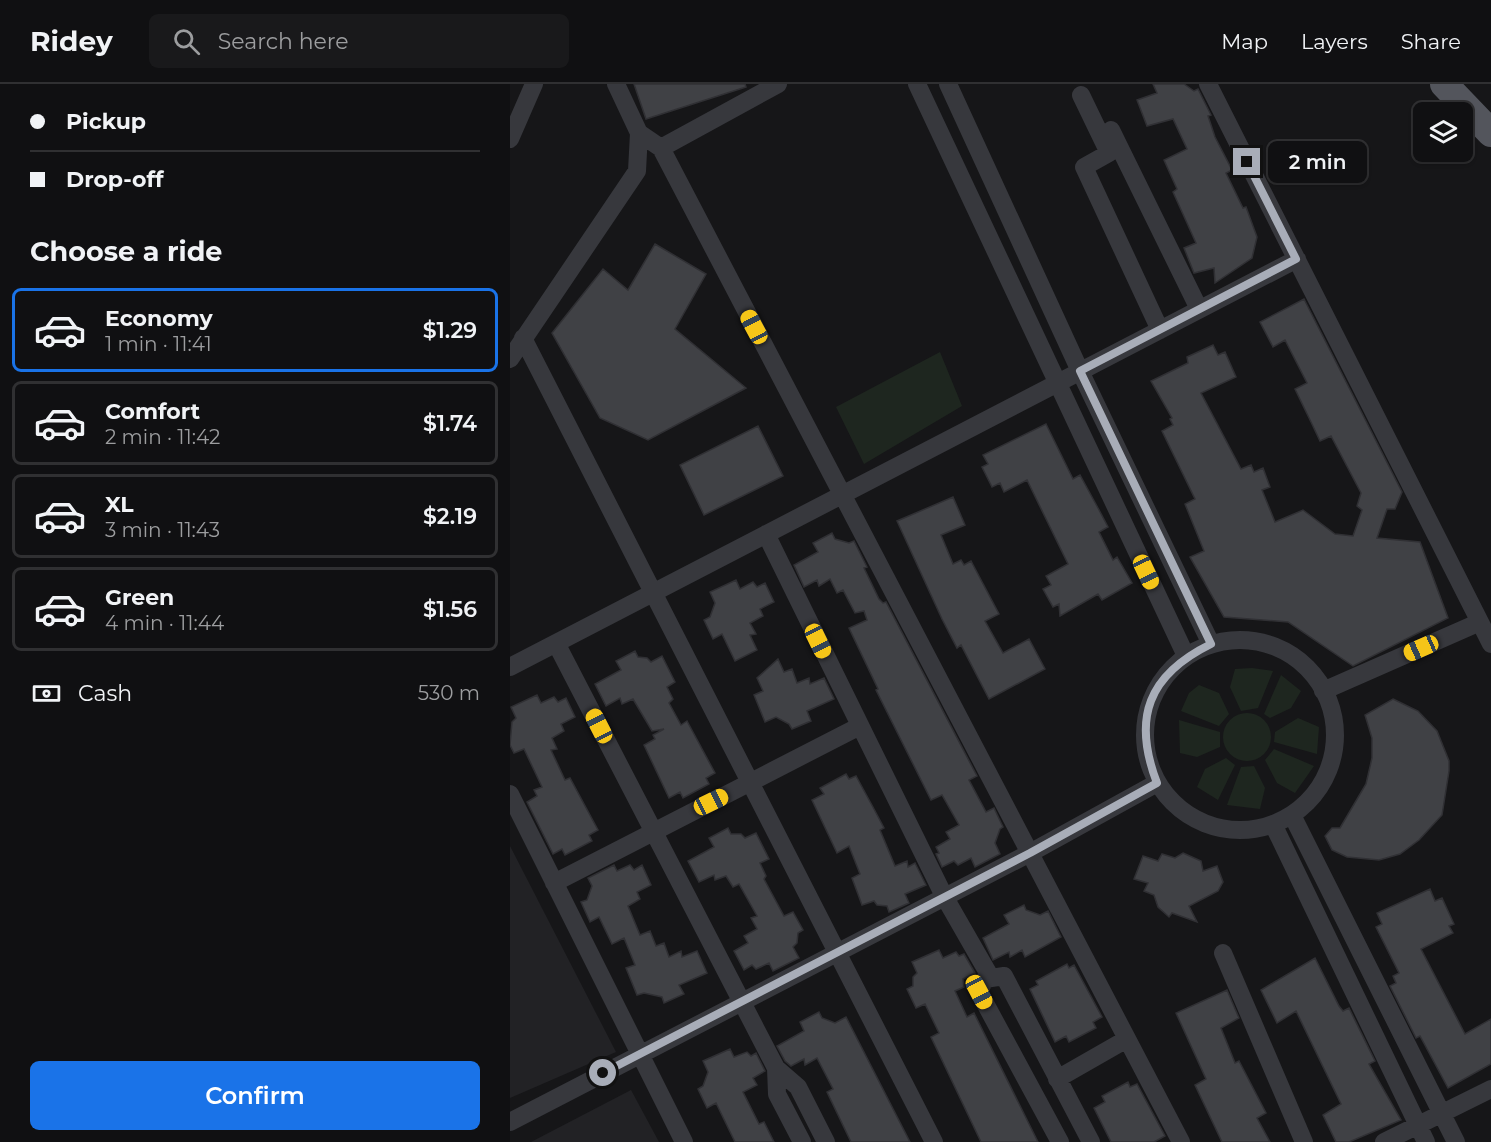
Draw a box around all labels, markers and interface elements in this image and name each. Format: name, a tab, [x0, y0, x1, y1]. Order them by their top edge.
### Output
search box	[149, 14, 569, 68]
text: Ridey	[30, 24, 113, 58]
icon: search	[170, 25, 203, 58]
text: Search here	[218, 28, 349, 55]
text: Map	[1221, 29, 1268, 54]
text: Layers	[1301, 29, 1368, 54]
text: Share	[1401, 29, 1461, 54]
map controls	[1413, 102, 1473, 162]
button: layers	[1413, 102, 1473, 162]
text: Pickup	[66, 108, 146, 135]
callout: 2 min	[1268, 141, 1367, 183]
route end	[1233, 148, 1260, 175]
text: 2 min	[1289, 150, 1346, 174]
text: Drop-off	[66, 166, 164, 193]
text: Choose a ride	[30, 235, 222, 268]
icon: car	[33, 303, 87, 357]
text: Economy	[105, 305, 213, 332]
car	[738, 307, 770, 347]
text: $1.29	[423, 317, 477, 344]
text: 1 min · 11:41	[105, 332, 212, 356]
icon: car	[33, 396, 87, 450]
text: Comfort	[105, 398, 200, 425]
text: $1.74	[423, 410, 477, 437]
text: 2 min · 11:42	[105, 425, 220, 449]
icon: car	[33, 489, 87, 543]
text: XL	[105, 491, 134, 518]
text: $2.19	[423, 503, 477, 530]
text: 3 min · 11:43	[105, 518, 220, 542]
car	[1130, 552, 1162, 592]
icon: car	[33, 582, 87, 636]
text: Green	[105, 584, 174, 611]
text: $1.56	[423, 596, 477, 623]
text: 4 min · 11:44	[105, 611, 224, 635]
car	[802, 621, 834, 661]
car	[1401, 632, 1441, 664]
icon: cash	[30, 677, 63, 710]
text: Cash	[78, 680, 132, 707]
text: 530 m	[418, 681, 480, 705]
car	[583, 706, 615, 746]
car	[691, 786, 731, 818]
car	[963, 972, 995, 1012]
route start	[589, 1059, 616, 1086]
button: Confirm	[30, 1061, 480, 1130]

